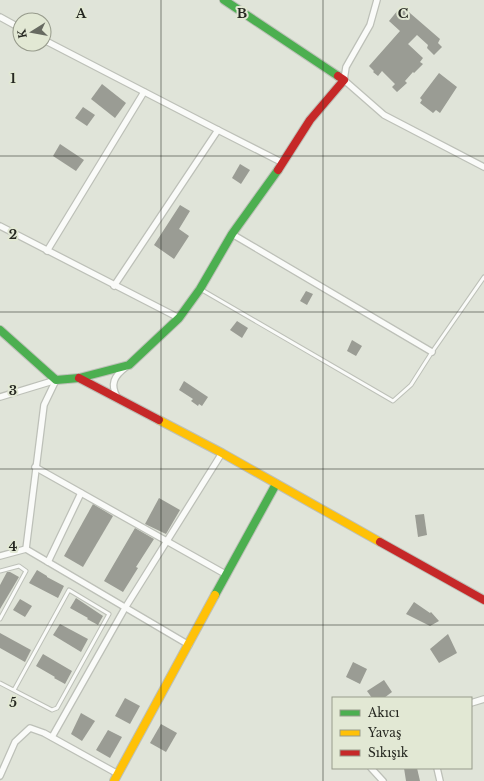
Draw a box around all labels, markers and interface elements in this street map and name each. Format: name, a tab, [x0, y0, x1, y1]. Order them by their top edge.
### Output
text: A	[75, 5, 87, 22]
text: B	[237, 5, 247, 22]
text: C	[398, 5, 409, 22]
north arrow	[12, 12, 52, 52]
text: K	[14, 27, 30, 40]
text: 1	[10, 70, 16, 87]
text: 2	[9, 226, 17, 243]
text: 3	[9, 382, 17, 399]
text: 4	[9, 538, 18, 555]
text: 5	[9, 694, 17, 711]
legend	[332, 697, 472, 769]
text: Akıcı	[367, 705, 399, 720]
text: Yavaş	[367, 725, 401, 740]
text: Sıkışık	[368, 745, 409, 760]

